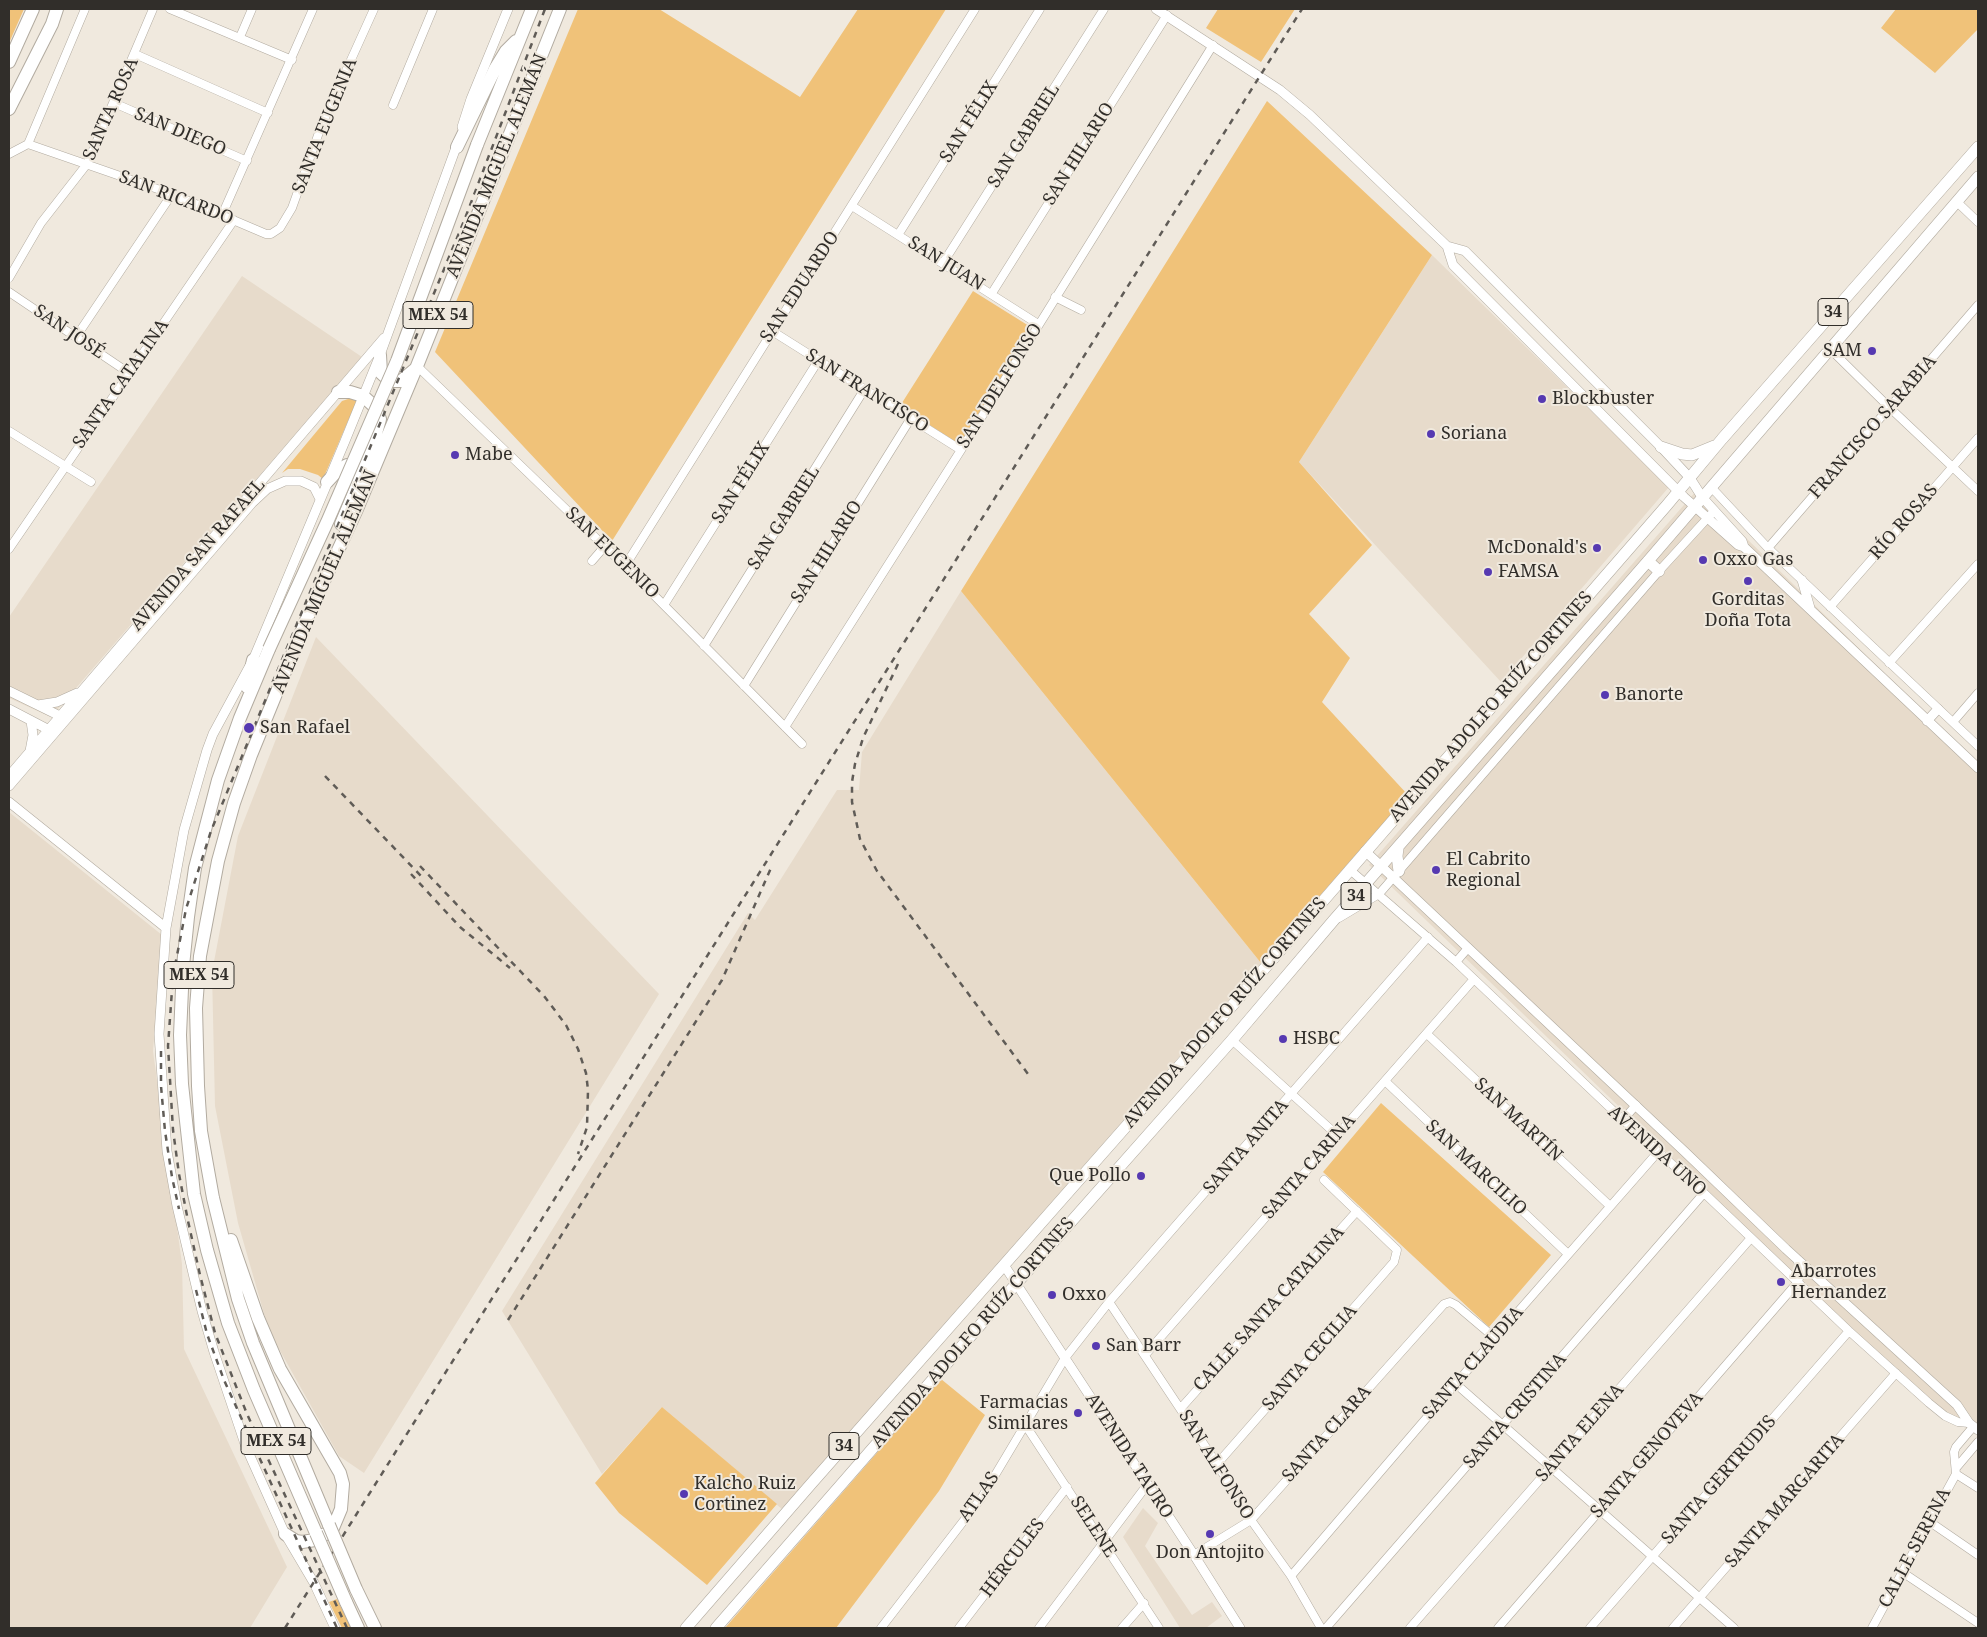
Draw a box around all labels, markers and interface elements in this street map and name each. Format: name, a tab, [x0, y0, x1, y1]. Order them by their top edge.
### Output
street label: AVENIDA MIGUEL ALEMÁN	[442, 51, 552, 281]
street label: SANTA ROSA	[79, 54, 143, 164]
street label: SANTA EUGENIA	[288, 55, 362, 197]
street label: SAN FÉLIX	[935, 77, 1003, 167]
street label: SAN GABRIEL	[983, 80, 1065, 192]
street label: SAN HILARIO	[1039, 99, 1119, 209]
street label: SAN DIEGO	[131, 103, 229, 161]
street label: SAN RICARDO	[116, 166, 236, 230]
street label: SAN EDUARDO	[756, 227, 844, 347]
street label: SAN JUAN	[904, 232, 988, 296]
road number: 34	[1818, 298, 1848, 326]
street label: SAN JOSÉ	[29, 300, 109, 364]
road number: MEX 54	[403, 302, 473, 328]
street label: SANTA CATALINA	[68, 315, 174, 453]
street label: SAN IDELFONSO	[953, 319, 1047, 453]
place label: SAM	[1823, 340, 1862, 362]
street label: SAN FRANCISCO	[801, 344, 933, 438]
marker: SAM	[1866, 345, 1878, 357]
street label: FRANCISCO SARABIA	[1805, 351, 1941, 503]
place label: Blockbuster	[1552, 388, 1654, 410]
marker: Blockbuster	[1536, 393, 1548, 405]
place label: Soriana	[1441, 423, 1507, 445]
marker: Soriana	[1425, 428, 1437, 440]
street label: SAN FÉLIX	[707, 438, 775, 528]
place label: Mabe	[465, 444, 513, 466]
marker: Mabe	[449, 449, 461, 461]
street label: SAN GABRIEL	[743, 462, 825, 574]
street label: AVENIDA MIGUEL ALEMÁN	[268, 467, 382, 697]
street label: AVENIDA SAN RAFAEL	[126, 474, 270, 636]
street label: RÍO ROSAS	[1865, 480, 1943, 564]
street label: SAN HILARIO	[787, 497, 867, 607]
street label: SAN EUGENIO	[560, 503, 664, 603]
place label: McDonald's	[1487, 537, 1587, 559]
marker: McDonald's	[1591, 542, 1603, 554]
place label: Oxxo Gas	[1713, 549, 1793, 571]
marker: Oxxo Gas	[1697, 554, 1709, 566]
place label: FAMSA	[1498, 561, 1559, 583]
marker: FAMSA	[1482, 566, 1494, 578]
marker: Gorditas Doña Tota	[1742, 575, 1754, 587]
street label: AVENIDA ADOLFO RUÍZ CORTINES	[1385, 587, 1597, 827]
place label: Gorditas Doña Tota	[1705, 589, 1791, 632]
place label: Banorte	[1615, 684, 1683, 706]
marker: Banorte	[1599, 689, 1611, 701]
place label: San Rafael	[260, 717, 350, 739]
marker: San Rafael	[242, 721, 256, 735]
place label: El Cabrito Regional	[1446, 849, 1531, 892]
marker: El Cabrito Regional	[1430, 864, 1442, 876]
road number: 34	[1341, 882, 1371, 909]
street label: AVENIDA ADOLFO RUÍZ CORTINES	[1119, 893, 1331, 1133]
road number: MEX 54	[164, 962, 234, 988]
place label: HSBC	[1293, 1028, 1340, 1050]
marker: HSBC	[1277, 1033, 1289, 1045]
street label: SAN MARTÍN	[1469, 1074, 1567, 1166]
street label: SANTA ANITA	[1199, 1095, 1293, 1199]
street label: AVENIDA UNO	[1603, 1101, 1711, 1201]
street label: SANTA CARINA	[1258, 1110, 1360, 1224]
street label: SAN MARCILIO	[1421, 1116, 1531, 1220]
place label: Que Pollo	[1049, 1165, 1131, 1187]
marker: Que Pollo	[1135, 1170, 1147, 1182]
street label: AVENIDA ADOLFO RUÍZ CORTINES	[867, 1213, 1079, 1453]
street label: CALLE SANTA CATALINA	[1189, 1222, 1349, 1396]
place label: Abarrotes Hernandez	[1791, 1261, 1887, 1304]
marker: Abarrotes Hernandez	[1775, 1276, 1787, 1288]
place label: Oxxo	[1062, 1284, 1107, 1306]
marker: Oxxo	[1046, 1289, 1058, 1301]
street label: SANTA CECILIA	[1258, 1300, 1362, 1416]
street label: SANTA CLAUDIA	[1418, 1302, 1528, 1424]
place label: San Barr	[1106, 1335, 1181, 1357]
marker: San Barr	[1090, 1340, 1102, 1352]
street label: SANTA CRISTINA	[1459, 1349, 1571, 1473]
street label: SANTA ELENA	[1531, 1379, 1629, 1487]
street label: SANTA CLARA	[1278, 1381, 1376, 1487]
street label: SANTA GENOVEVA	[1586, 1387, 1708, 1523]
street label: AVENIDA TAURO	[1080, 1389, 1178, 1523]
place label: Farmacias Similares	[979, 1392, 1068, 1435]
street label: SAN ALFONSO	[1174, 1406, 1258, 1524]
marker: Farmacias Similares	[1072, 1407, 1084, 1419]
street label: SANTA GERTRUDIS	[1657, 1411, 1781, 1549]
road number: MEX 54	[241, 1428, 311, 1454]
street label: SANTA MARGARITA	[1721, 1429, 1849, 1573]
road number: 34	[829, 1432, 859, 1460]
street label: ATLAS	[954, 1468, 1004, 1526]
place label: Kalcho Ruiz Cortinez	[694, 1473, 796, 1516]
street label: CALLE SERENA	[1874, 1484, 1956, 1612]
marker: Kalcho Ruiz Cortinez	[678, 1488, 690, 1500]
street label: SELENE	[1065, 1492, 1121, 1562]
street label: HÉRCULES	[976, 1514, 1050, 1602]
marker: Don Antojito	[1204, 1528, 1216, 1540]
place label: Don Antojito	[1156, 1542, 1264, 1564]

